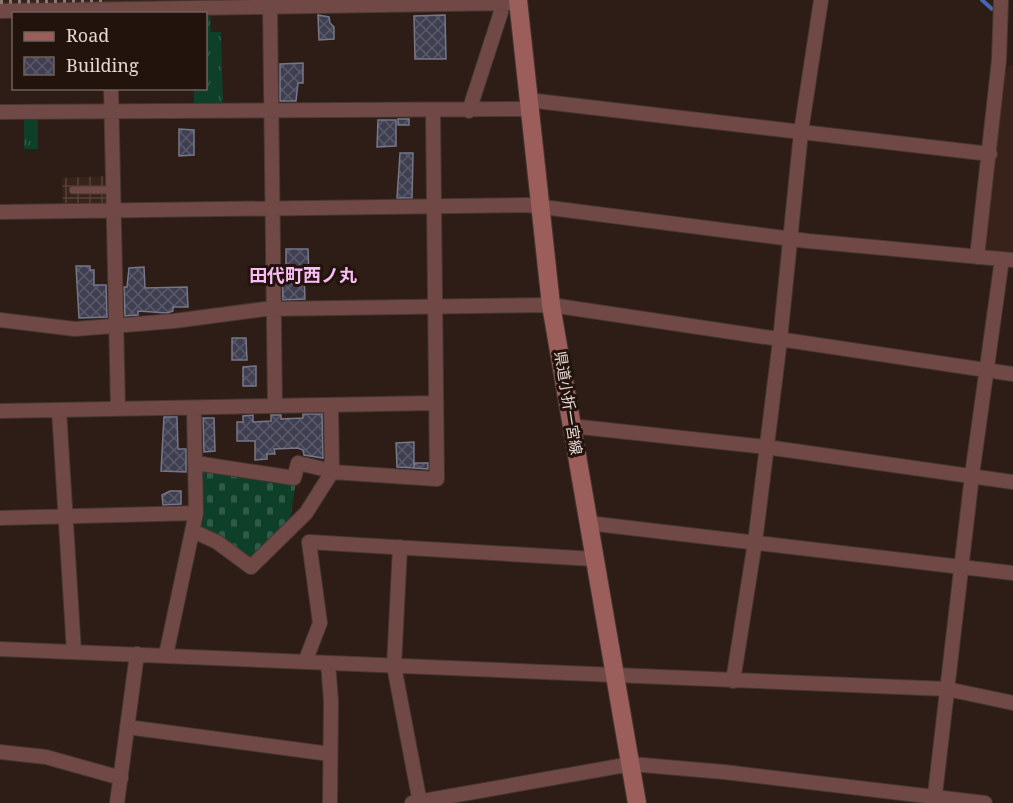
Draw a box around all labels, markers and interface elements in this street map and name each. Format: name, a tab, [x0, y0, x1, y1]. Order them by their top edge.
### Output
legend	[12, 12, 207, 90]
text: Road	[66, 23, 109, 47]
text: Building	[66, 53, 139, 77]
district label: 田代町西ノ丸	[249, 263, 357, 287]
street label: 県道小折一宮線	[551, 349, 587, 456]

